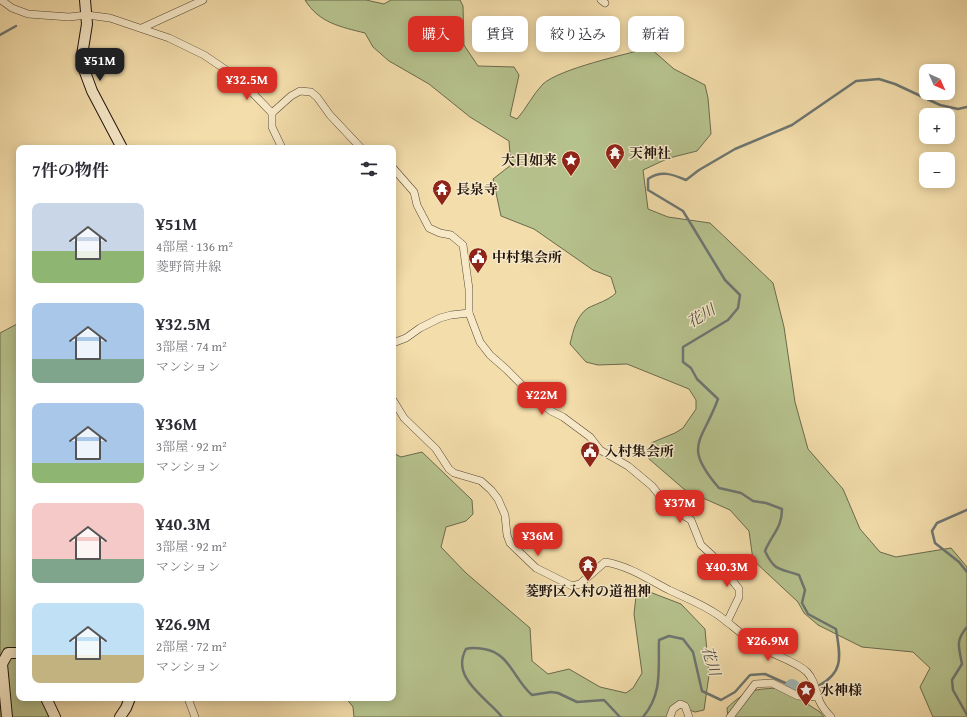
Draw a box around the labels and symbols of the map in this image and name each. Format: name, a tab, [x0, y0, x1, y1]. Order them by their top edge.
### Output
pin: ¥51M	[76, 48, 124, 82]
north arrow	[919, 64, 955, 100]
pin: ¥32.5M	[214, 67, 280, 101]
temple icon: 天神社	[604, 142, 626, 170]
place label: 天神社	[629, 143, 671, 163]
place icon: 大日如来	[560, 149, 582, 177]
place label: 大日如来	[501, 150, 557, 170]
temple icon: 長泉寺	[431, 178, 453, 206]
place label: 長泉寺	[456, 179, 498, 199]
public building icon: 中村集会所	[467, 246, 489, 274]
place label: 中村集会所	[492, 247, 562, 267]
water label: 花川	[682, 298, 721, 332]
pin: ¥22M	[518, 382, 566, 416]
public building icon: 入村集会所	[579, 440, 601, 468]
place label: 入村集会所	[604, 441, 674, 461]
pin: ¥37M	[656, 490, 704, 524]
pin: ¥36M	[514, 523, 562, 557]
temple icon: 菱野区入村の道祖神	[577, 554, 599, 582]
pin: ¥40.3M	[694, 554, 760, 588]
place label: 菱野区入村の道祖神	[525, 581, 651, 601]
pin: ¥26.9M	[735, 628, 801, 662]
water label: 花川	[697, 643, 726, 680]
place icon: 水神様	[795, 679, 817, 707]
place label: 水神様	[820, 680, 862, 700]

